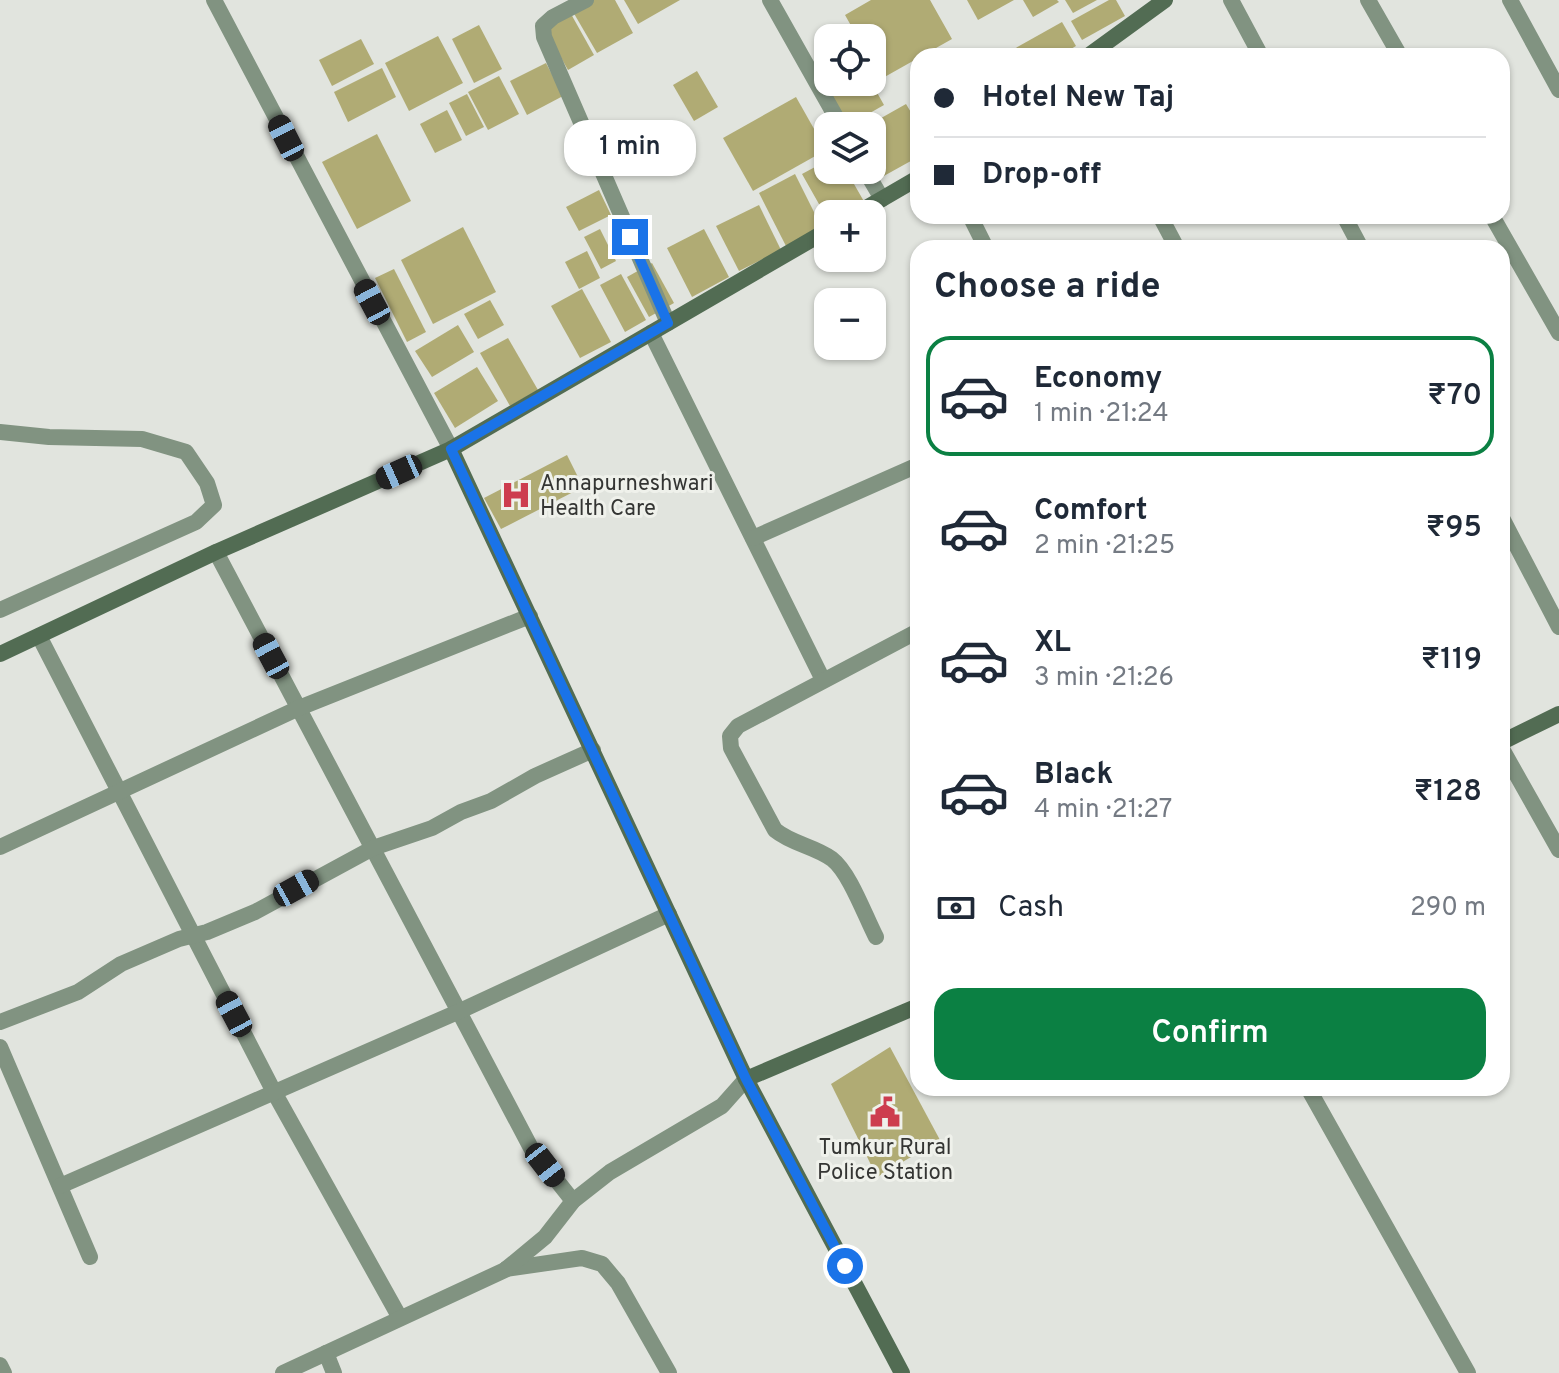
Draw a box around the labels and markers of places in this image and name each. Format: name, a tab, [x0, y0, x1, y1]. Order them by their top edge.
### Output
place label: Annapurneshwari Health Care	[540, 471, 714, 523]
hospital icon: Annapurneshwari Health Care	[499, 478, 533, 512]
public building icon: Tumkur Rural Police Station	[868, 1095, 902, 1129]
place label: Tumkur Rural Police Station	[817, 1135, 953, 1187]

